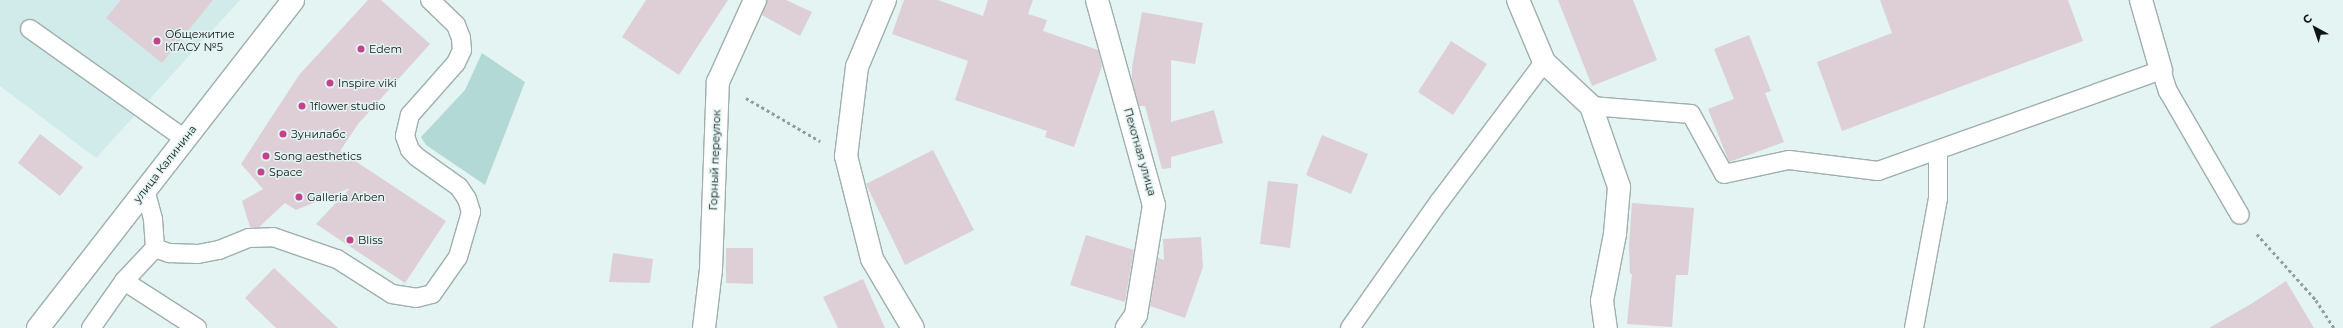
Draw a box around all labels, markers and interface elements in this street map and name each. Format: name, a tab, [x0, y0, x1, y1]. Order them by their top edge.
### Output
north arrow	[2295, 8, 2335, 48]
text: С	[2300, 11, 2315, 27]
place label: Общежитие КГАСУ №5	[165, 28, 235, 54]
marker: Общежитие КГАСУ №5	[152, 36, 162, 46]
place label: Edem	[369, 42, 402, 56]
marker: Edem	[356, 44, 366, 54]
place label: Inspire viki	[338, 76, 397, 90]
marker: Inspire viki	[325, 78, 335, 88]
place label: 1flower studio	[310, 99, 385, 113]
marker: 1flower studio	[297, 101, 307, 111]
street label: Пехотная улица	[1121, 106, 1159, 198]
street label: Горный переулок	[707, 109, 723, 211]
street label: улица Калинина	[131, 123, 199, 205]
place label: Зунилабс	[291, 127, 346, 141]
marker: Зунилабс	[278, 129, 288, 139]
place label: Song aesthetics	[274, 149, 362, 163]
marker: Song aesthetics	[261, 151, 271, 161]
place label: Space	[269, 165, 302, 179]
marker: Space	[256, 167, 266, 177]
place label: Galleria Arben	[307, 190, 385, 204]
marker: Galleria Arben	[294, 192, 304, 202]
place label: Bliss	[358, 233, 383, 247]
marker: Bliss	[345, 235, 355, 245]

